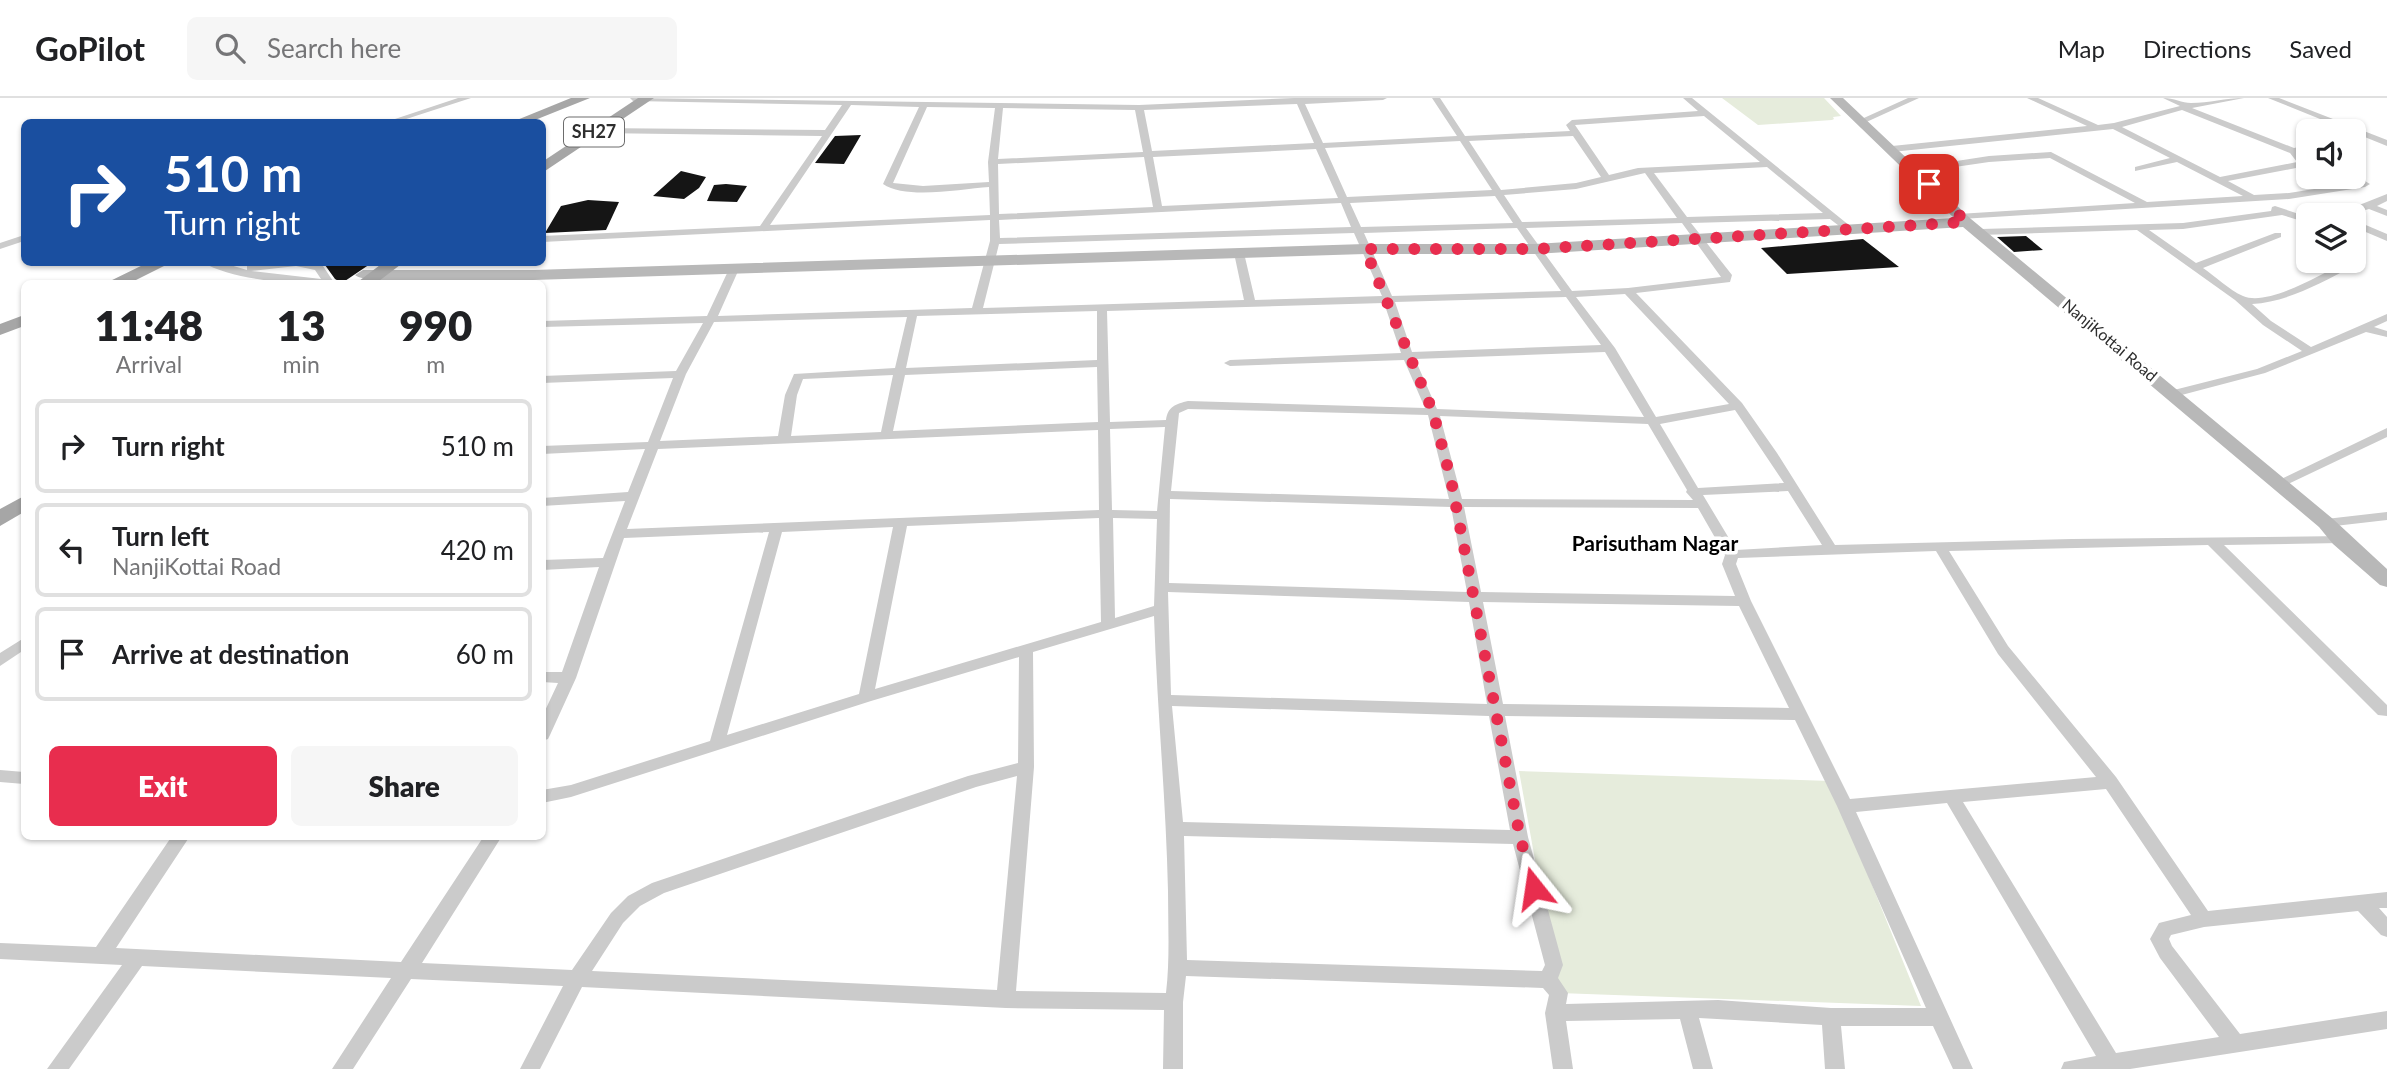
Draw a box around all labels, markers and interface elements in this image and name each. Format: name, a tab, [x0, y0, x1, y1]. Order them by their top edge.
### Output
search box	[187, 17, 677, 80]
text: GoPilot	[35, 28, 145, 68]
icon: search	[211, 29, 249, 67]
text: Search here	[267, 32, 401, 64]
text: Map	[2058, 34, 2105, 63]
text: Directions	[2143, 34, 2251, 63]
text: Saved	[2289, 34, 2352, 63]
road number: SH27	[564, 117, 624, 146]
map controls	[2296, 119, 2366, 273]
button: sound	[2296, 119, 2366, 189]
text: 510 m	[164, 144, 302, 202]
icon: right	[49, 147, 140, 238]
pin	[1899, 154, 1959, 214]
icon: arrive	[1910, 165, 1948, 203]
text: Turn right	[164, 203, 300, 242]
button: layers	[2296, 203, 2366, 273]
street label: NanjiKottai Road	[2059, 295, 2161, 385]
text: 11:48	[95, 300, 203, 350]
text: 13	[277, 300, 326, 350]
text: 990	[399, 300, 472, 350]
text: Arrival	[116, 350, 182, 378]
text: min	[283, 350, 320, 378]
text: m	[426, 350, 445, 378]
icon: right	[53, 427, 91, 465]
text: Turn right	[112, 430, 225, 462]
text: 510 m	[441, 430, 514, 462]
text: Turn left	[112, 520, 209, 552]
district label: Parisutham Nagar	[1572, 530, 1739, 555]
icon: left	[53, 531, 91, 569]
text: 420 m	[441, 534, 514, 566]
text: NanjiKottai Road	[112, 552, 281, 580]
icon: arrive	[53, 635, 91, 673]
text: Arrive at destination	[112, 638, 349, 670]
text: 60 m	[456, 638, 514, 670]
button: Exit	[49, 746, 277, 826]
button: Share	[291, 746, 518, 826]
position arrow	[1497, 851, 1571, 925]

